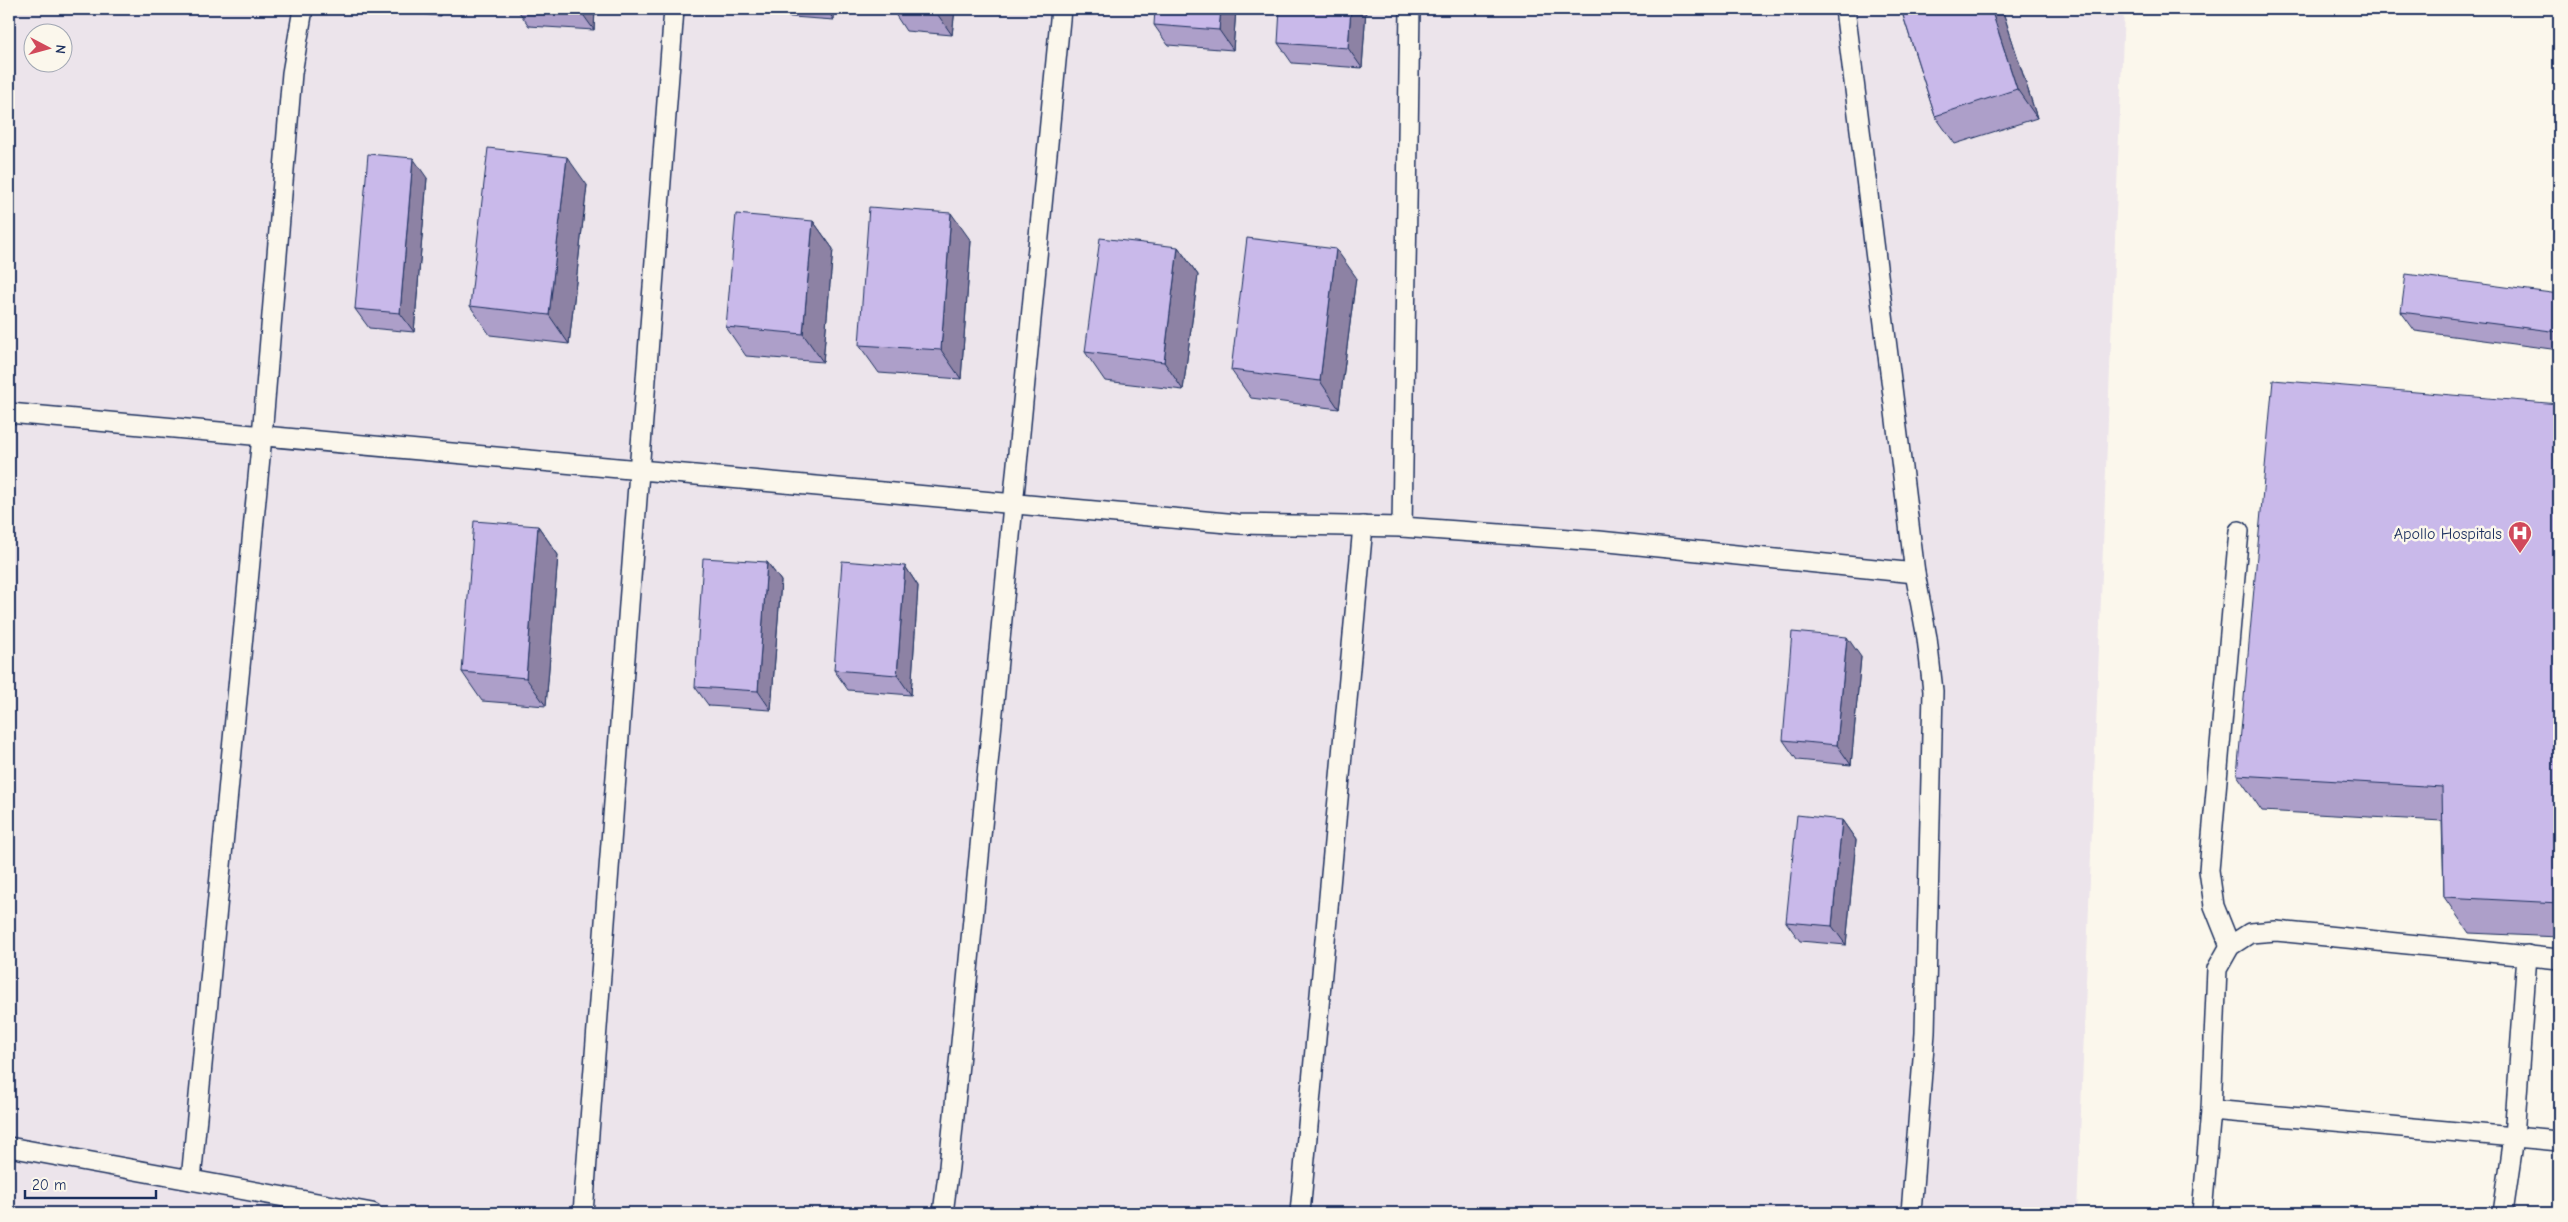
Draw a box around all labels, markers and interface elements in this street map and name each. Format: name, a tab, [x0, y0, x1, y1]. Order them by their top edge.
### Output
north arrow	[22, 22, 72, 72]
text: N	[52, 44, 69, 55]
hospital icon: Apollo Hospitals	[2507, 520, 2533, 554]
place label: Apollo Hospitals	[2394, 525, 2502, 543]
scale bar	[25, 1167, 156, 1199]
text: 20 m	[32, 1176, 66, 1194]

